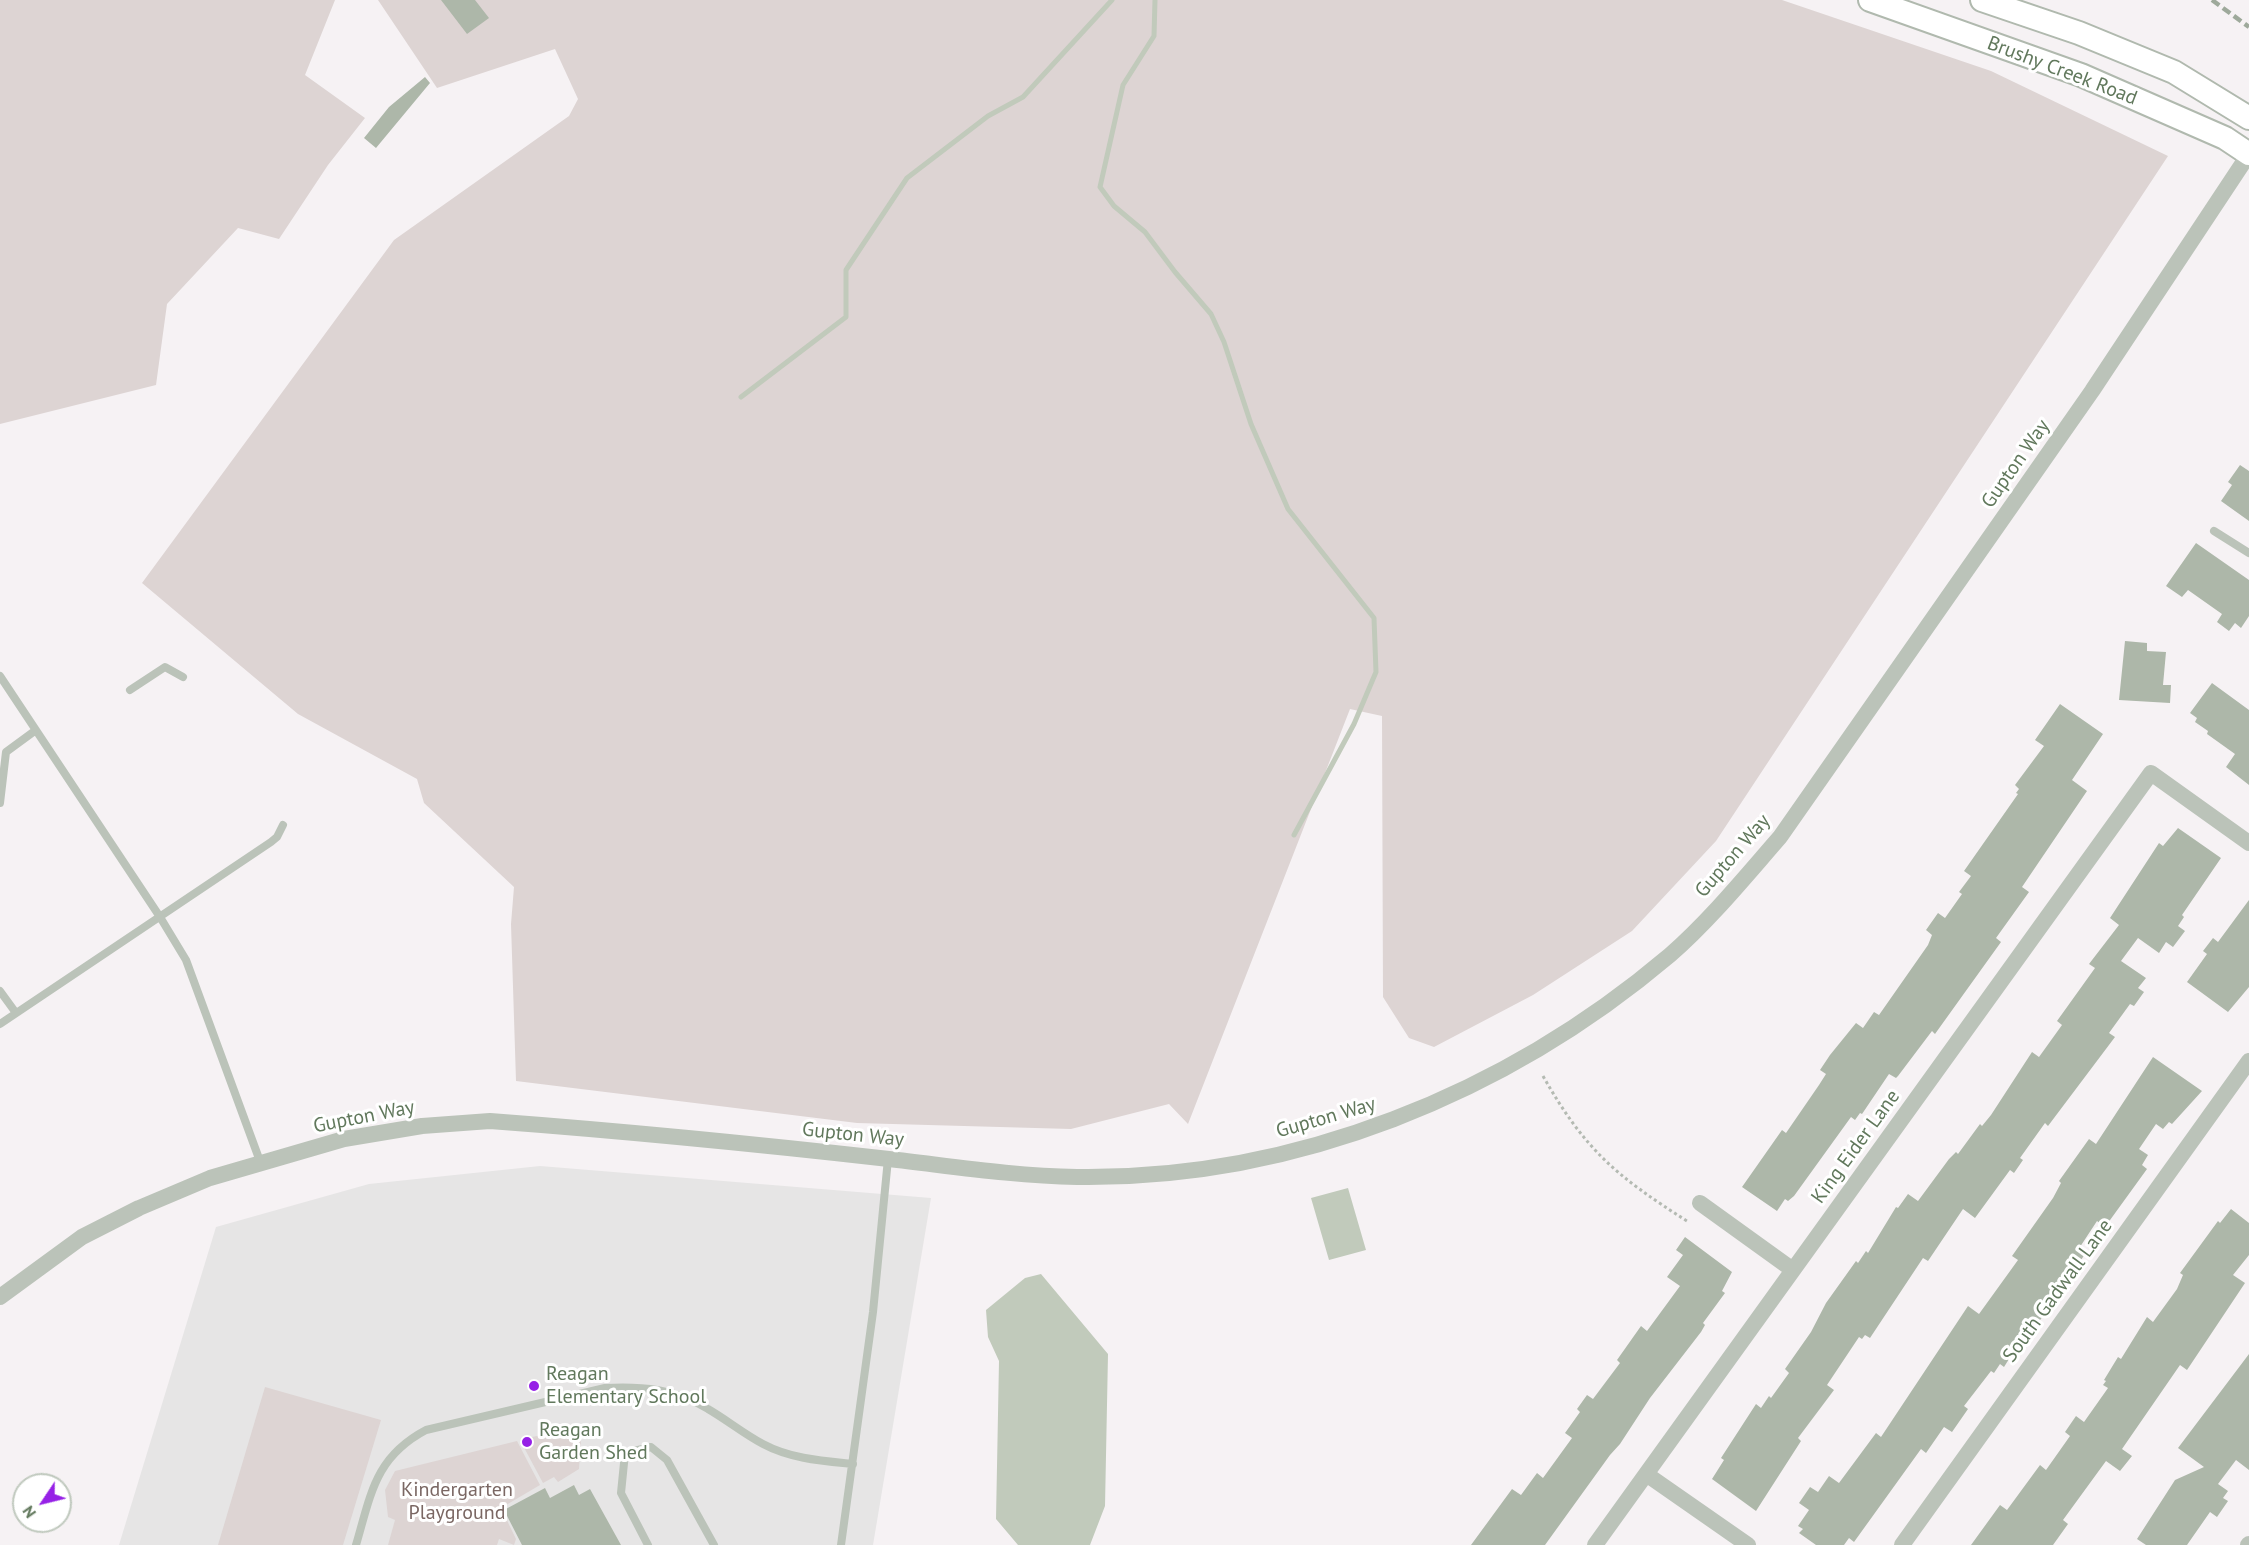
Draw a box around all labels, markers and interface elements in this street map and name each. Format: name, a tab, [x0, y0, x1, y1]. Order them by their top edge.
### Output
street label: Brushy Creek Road	[1984, 31, 2140, 111]
street label: Gupton Way	[1977, 415, 2055, 513]
street label: Gupton Way	[1690, 809, 1776, 903]
street label: King Eider Lane	[1807, 1085, 1905, 1209]
street label: Gupton Way	[1273, 1092, 1379, 1144]
street label: Gupton Way	[311, 1095, 417, 1139]
street label: Gupton Way	[801, 1118, 905, 1152]
street label: South Gadwall Lane	[1998, 1215, 2118, 1367]
place label: Reagan Elementary School	[546, 1362, 706, 1409]
marker: Reagan Elementary School	[527, 1379, 541, 1393]
place label: Reagan Garden Shed	[539, 1418, 648, 1465]
marker: Reagan Garden Shed	[520, 1435, 534, 1449]
north arrow	[12, 1473, 72, 1533]
park label: Kindergarten Playground	[401, 1478, 513, 1525]
text: N	[18, 1502, 40, 1522]

